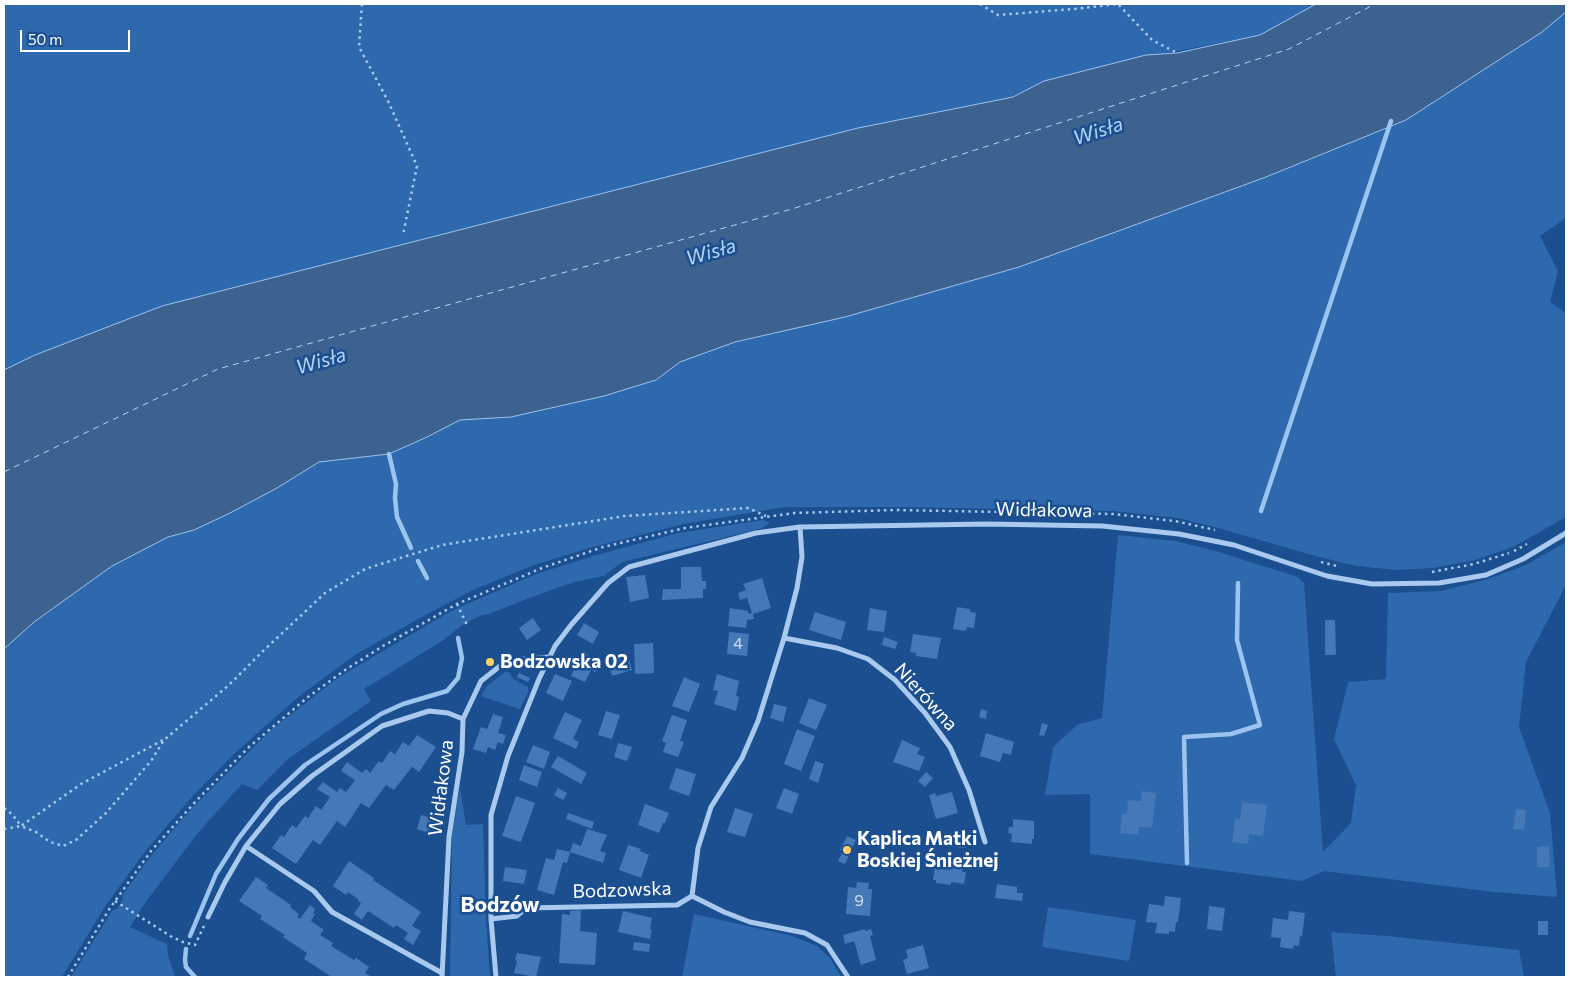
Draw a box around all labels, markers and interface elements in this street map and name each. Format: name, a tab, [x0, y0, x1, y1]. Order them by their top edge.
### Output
scale bar	[22, 20, 132, 52]
text: 50 m	[28, 30, 62, 48]
water label: Wisła	[1070, 112, 1126, 150]
water label: Wisła	[683, 233, 739, 271]
water label: Wisła	[293, 342, 349, 380]
street label: Widłakowa	[995, 498, 1093, 522]
house number: 4	[733, 634, 743, 654]
place label: Bodzowska 02	[500, 651, 628, 673]
marker: Bodzowska 02	[484, 656, 496, 668]
street label: Nierówna	[890, 658, 962, 736]
street label: Widłakowa	[424, 739, 458, 837]
place label: Kaplica Matki Boskiej Śnieżnej	[857, 828, 998, 872]
marker: Kaplica Matki Boskiej Śnieżnej	[841, 844, 853, 856]
street label: Bodzowska	[572, 877, 672, 903]
house number: 9	[854, 891, 864, 911]
district label: Bodzów	[460, 892, 540, 918]

